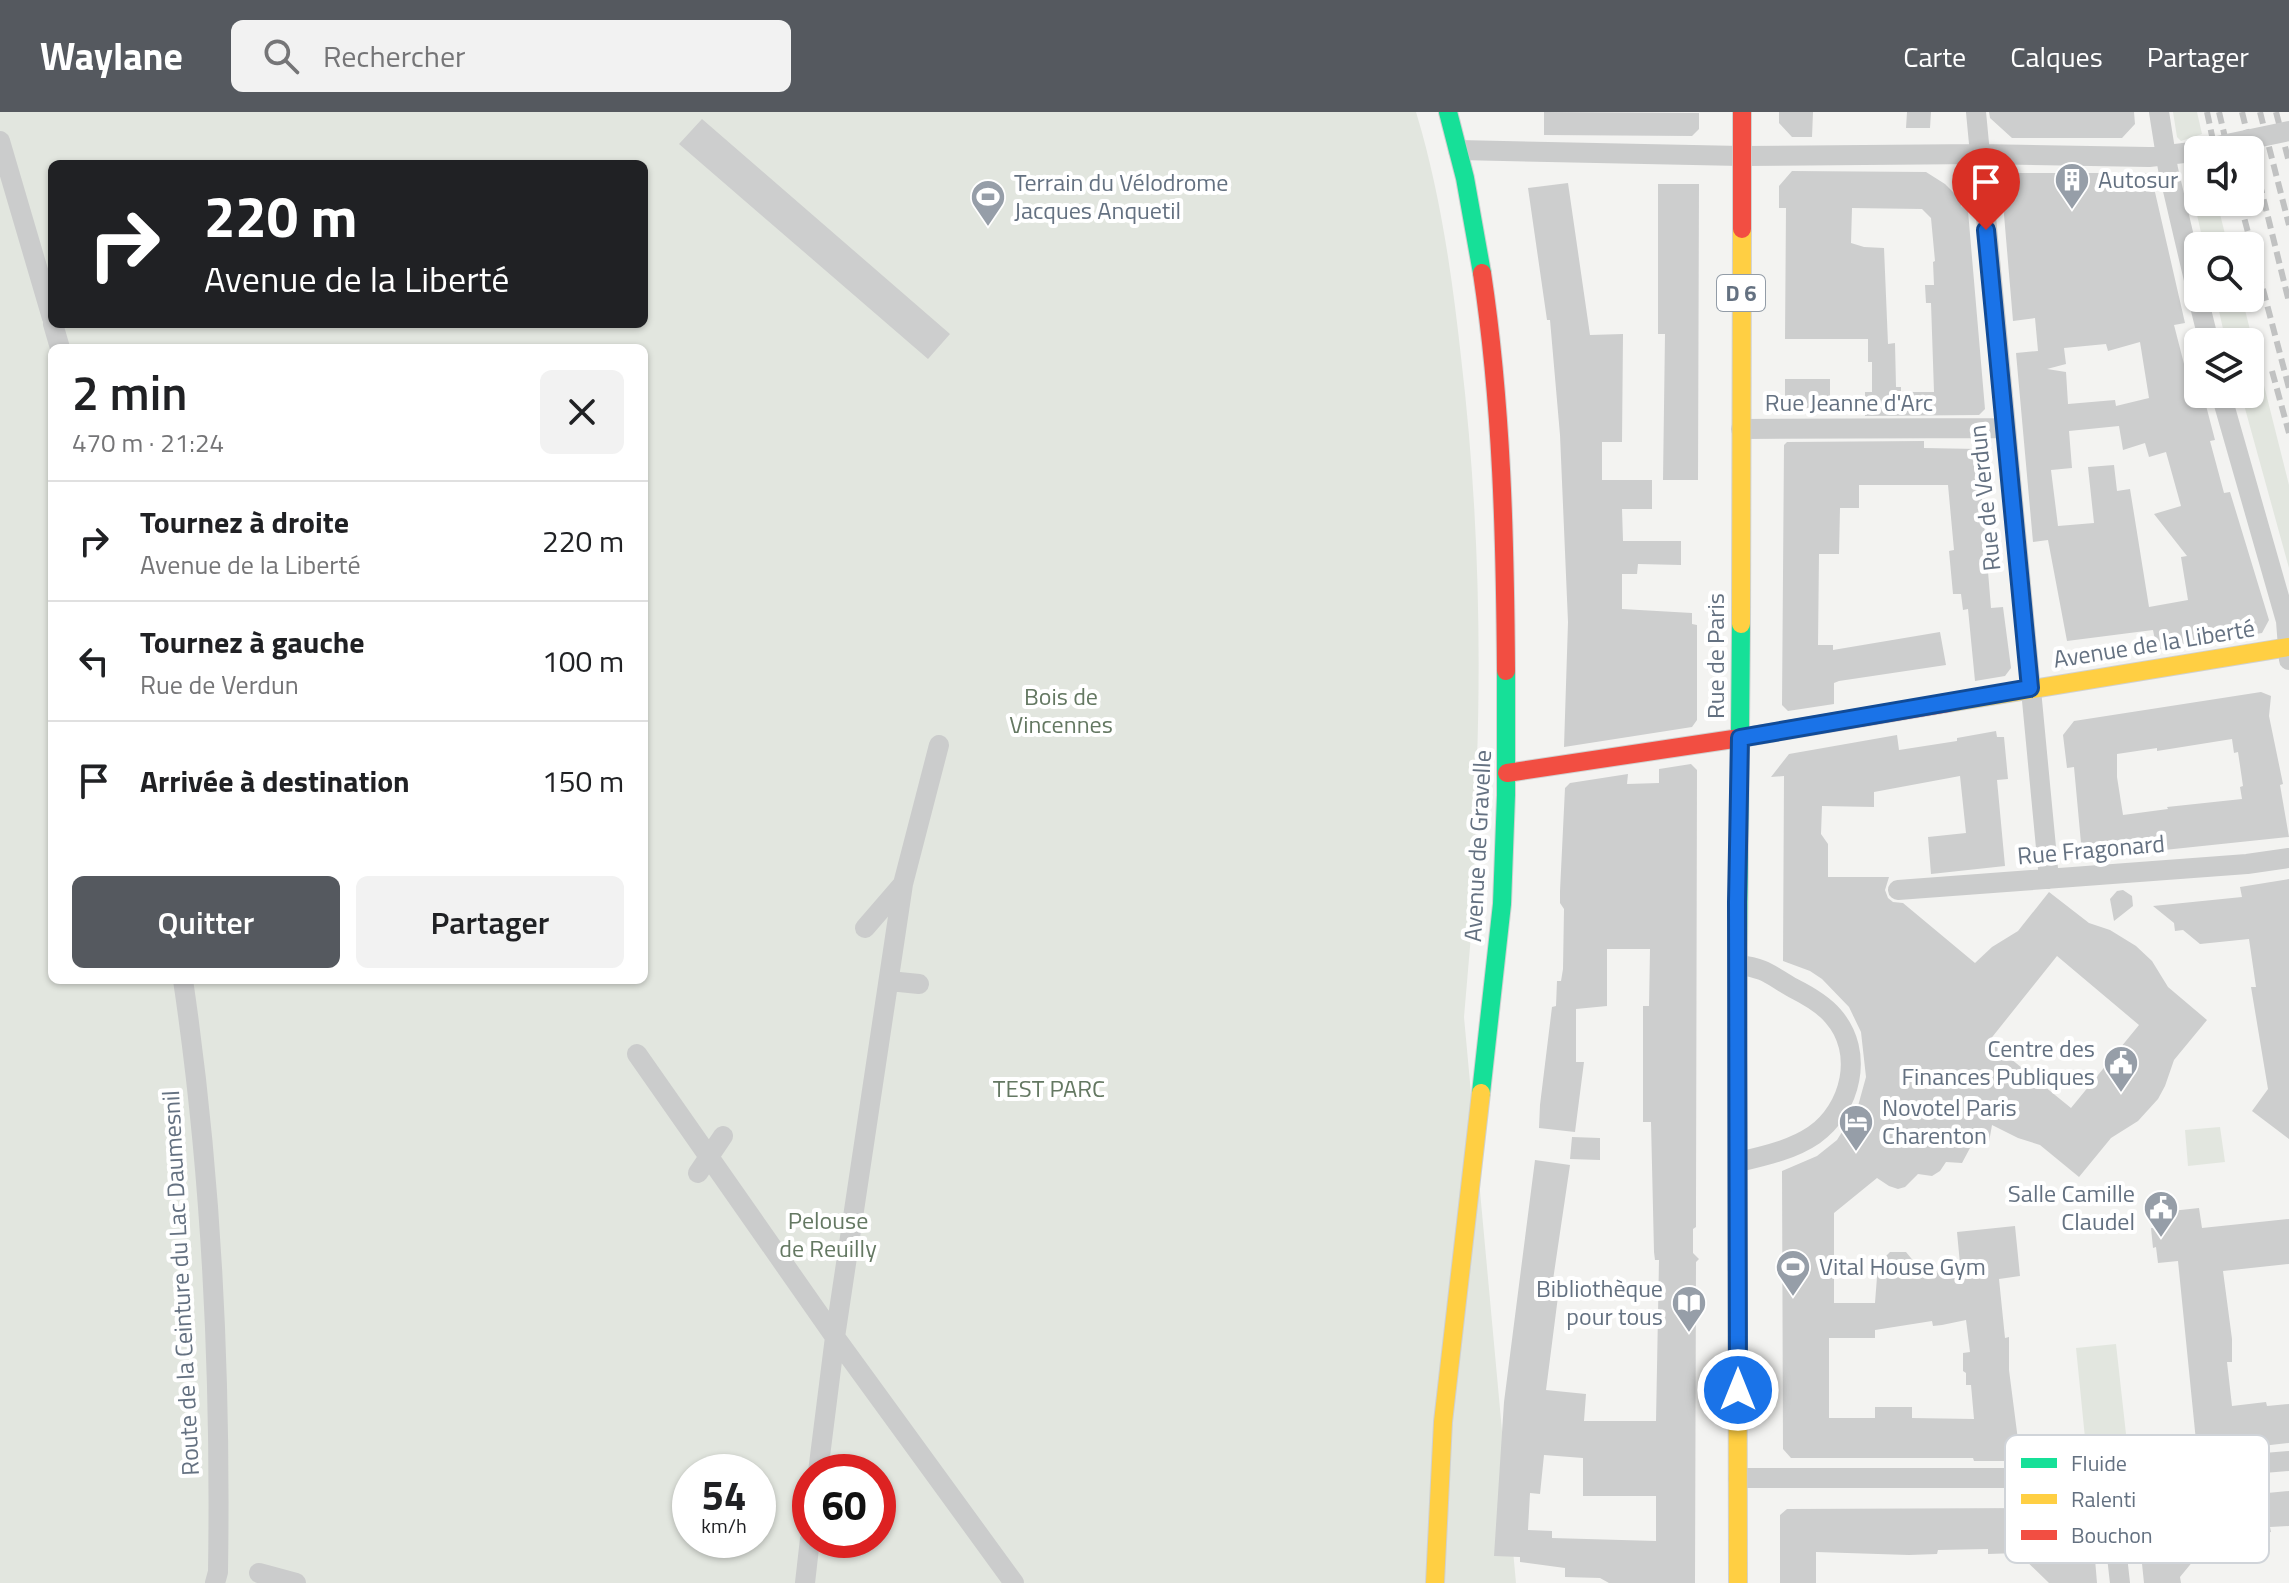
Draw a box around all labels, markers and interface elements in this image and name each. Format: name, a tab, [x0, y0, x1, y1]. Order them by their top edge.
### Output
search box	[231, 20, 791, 92]
text: Waylane	[40, 27, 183, 85]
text: Rechercher	[323, 33, 466, 79]
icon: search	[259, 34, 303, 78]
text: Carte	[1903, 35, 1966, 78]
text: Calques	[2010, 35, 2103, 78]
text: Partager	[2147, 35, 2249, 78]
map controls	[2184, 136, 2264, 408]
button: sound	[2184, 136, 2264, 216]
pin	[1952, 148, 2020, 230]
icon: arrive	[1964, 160, 2008, 204]
building icon: Autosur	[2053, 161, 2091, 211]
place label: Autosur	[2098, 161, 2178, 197]
place label: Terrain du Vélodrome Jacques Anquetil	[1014, 164, 1229, 228]
text: 220 m	[204, 174, 357, 259]
sports icon: Terrain du Vélodrome Jacques Anquetil	[969, 178, 1007, 228]
icon: right	[72, 192, 176, 296]
button: search	[2184, 232, 2264, 312]
text: Avenue de la Liberté	[204, 251, 509, 306]
road number: D 6	[1717, 275, 1765, 311]
button: layers	[2184, 328, 2264, 408]
text: 2 min	[72, 356, 187, 429]
button: close	[540, 370, 624, 454]
street label: Rue Jeanne d'Arc	[1765, 384, 1933, 420]
text: 470 m · 21:24	[72, 423, 224, 462]
street label: Rue de Verdun	[1958, 423, 2010, 573]
text: Tournez à droite	[140, 499, 349, 545]
text: 220 m	[542, 518, 624, 564]
icon: right	[72, 519, 116, 563]
text: Avenue de la Liberté	[140, 545, 361, 584]
street label: Rue de Paris	[1697, 593, 1733, 719]
street label: Avenue de la Liberté	[2050, 609, 2257, 677]
text: Tournez à gauche	[140, 619, 365, 665]
text: 100 m	[542, 638, 624, 684]
icon: left	[72, 639, 116, 683]
text: Rue de Verdun	[140, 665, 299, 704]
park label: Bois de Vincennes	[1009, 678, 1113, 742]
street label: Avenue de Gravelle	[1454, 749, 1500, 943]
text: Arrivée à destination	[140, 758, 410, 804]
text: 150 m	[542, 758, 624, 804]
icon: arrive	[72, 759, 116, 803]
street label: Rue Fragonard	[2016, 825, 2166, 873]
button: Quitter	[72, 876, 340, 968]
button: Partager	[356, 876, 624, 968]
place label: Centre des Finances Publiques	[1901, 1030, 2095, 1094]
public building icon: Centre des Finances Publiques	[2102, 1044, 2140, 1094]
park label: TEST PARC	[993, 1070, 1105, 1106]
place label: Novotel Paris Charenton	[1882, 1089, 2017, 1153]
street label: Route de la Ceinture du Lac Daumesnil	[152, 1090, 208, 1477]
hotel icon: Novotel Paris Charenton	[1837, 1103, 1875, 1153]
place label: Salle Camille Claudel	[2008, 1175, 2135, 1239]
public building icon: Salle Camille Claudel	[2142, 1189, 2180, 1239]
park label: Pelouse de Reuilly	[779, 1202, 877, 1266]
sports icon: Vital House Gym	[1774, 1248, 1812, 1298]
place label: Vital House Gym	[1819, 1248, 1986, 1284]
place label: Bibliothèque pour tous	[1536, 1270, 1663, 1334]
library icon: Bibliothèque pour tous	[1670, 1284, 1708, 1334]
position arrow	[1696, 1348, 1780, 1432]
legend	[2005, 1435, 2269, 1563]
text: Fluide	[2071, 1446, 2127, 1480]
speed limit sign: 60	[792, 1454, 896, 1558]
text: 54	[702, 1465, 746, 1526]
text: Ralenti	[2071, 1482, 2136, 1516]
text: km/h	[701, 1510, 747, 1541]
text: Bouchon	[2071, 1518, 2153, 1552]

